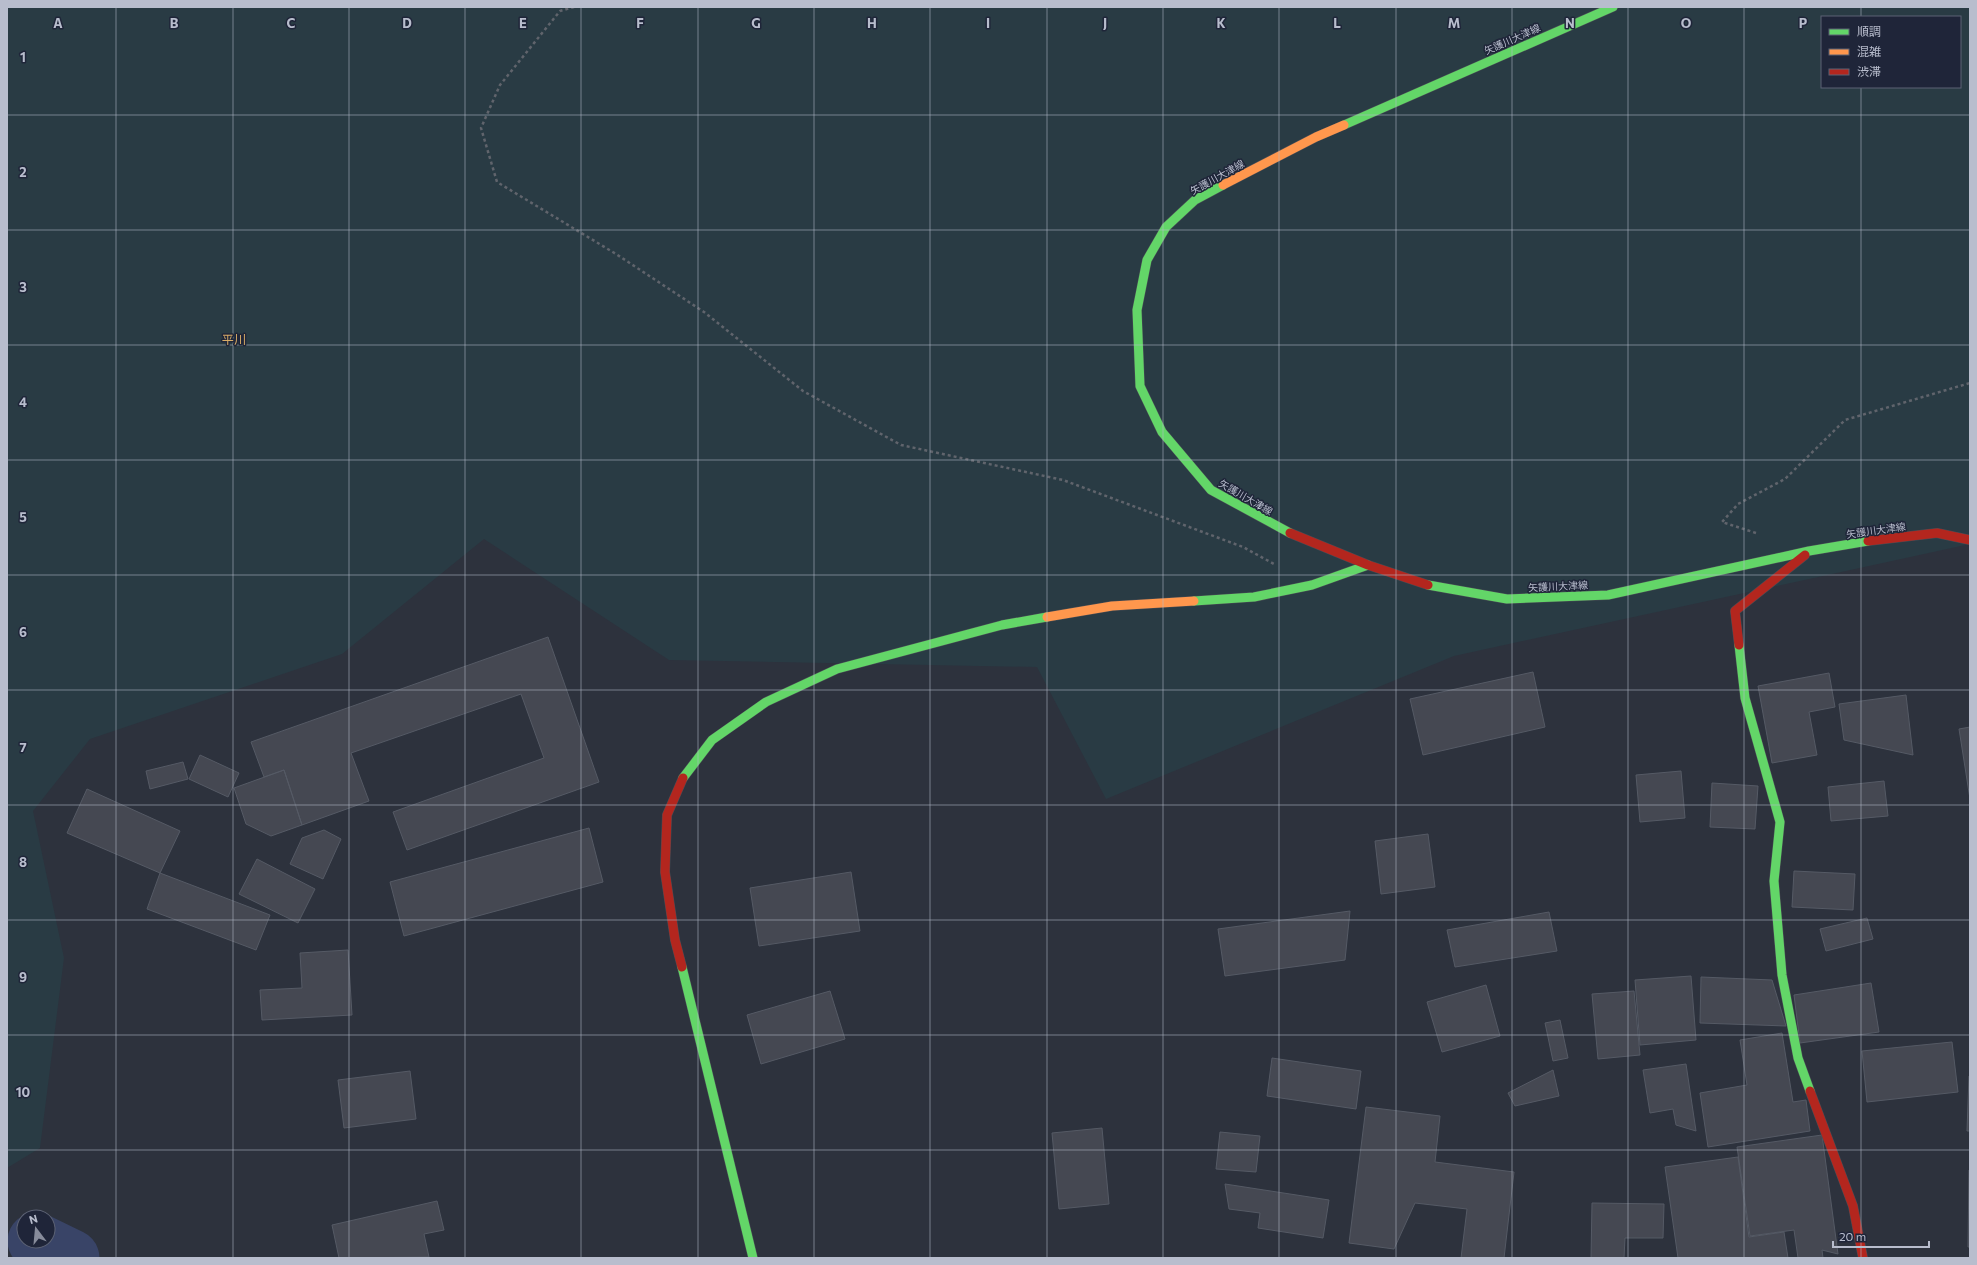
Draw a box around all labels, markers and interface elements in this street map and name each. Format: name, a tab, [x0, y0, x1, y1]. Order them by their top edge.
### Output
text: A	[53, 15, 63, 31]
text: B	[170, 15, 179, 31]
text: C	[287, 15, 296, 31]
text: D	[402, 15, 412, 31]
text: E	[519, 15, 527, 31]
text: F	[636, 15, 644, 31]
text: G	[751, 15, 761, 31]
text: H	[867, 15, 877, 31]
text: I	[986, 15, 990, 31]
text: J	[1103, 15, 1107, 31]
text: K	[1216, 15, 1226, 31]
text: L	[1333, 15, 1341, 31]
text: M	[1448, 15, 1460, 31]
text: N	[1565, 15, 1575, 31]
text: O	[1681, 15, 1692, 31]
text: P	[1799, 15, 1808, 31]
legend	[1821, 16, 1961, 88]
street label: 矢護川大津線	[1482, 21, 1542, 57]
text: 順調	[1857, 24, 1881, 38]
text: 混雑	[1857, 44, 1881, 58]
text: 1	[20, 49, 26, 65]
text: 渋滞	[1857, 64, 1881, 78]
street label: 矢護川大津線	[1188, 157, 1246, 197]
text: 2	[19, 164, 27, 180]
text: 3	[19, 279, 27, 295]
district label: 平川	[222, 332, 246, 346]
text: 4	[19, 394, 27, 410]
street label: 矢護川大津線	[1217, 477, 1275, 517]
text: 5	[19, 509, 27, 525]
street label: 矢護川大津線	[1845, 520, 1907, 540]
street label: 矢護川大津線	[1528, 578, 1588, 594]
text: 6	[19, 624, 27, 640]
text: 7	[19, 739, 27, 755]
text: 8	[19, 854, 27, 870]
text: 9	[19, 969, 27, 985]
text: 10	[16, 1084, 31, 1100]
north arrow	[16, 1209, 56, 1249]
text: N	[27, 1212, 39, 1226]
scale bar	[1833, 1223, 1929, 1249]
text: 20 m	[1839, 1229, 1866, 1243]

